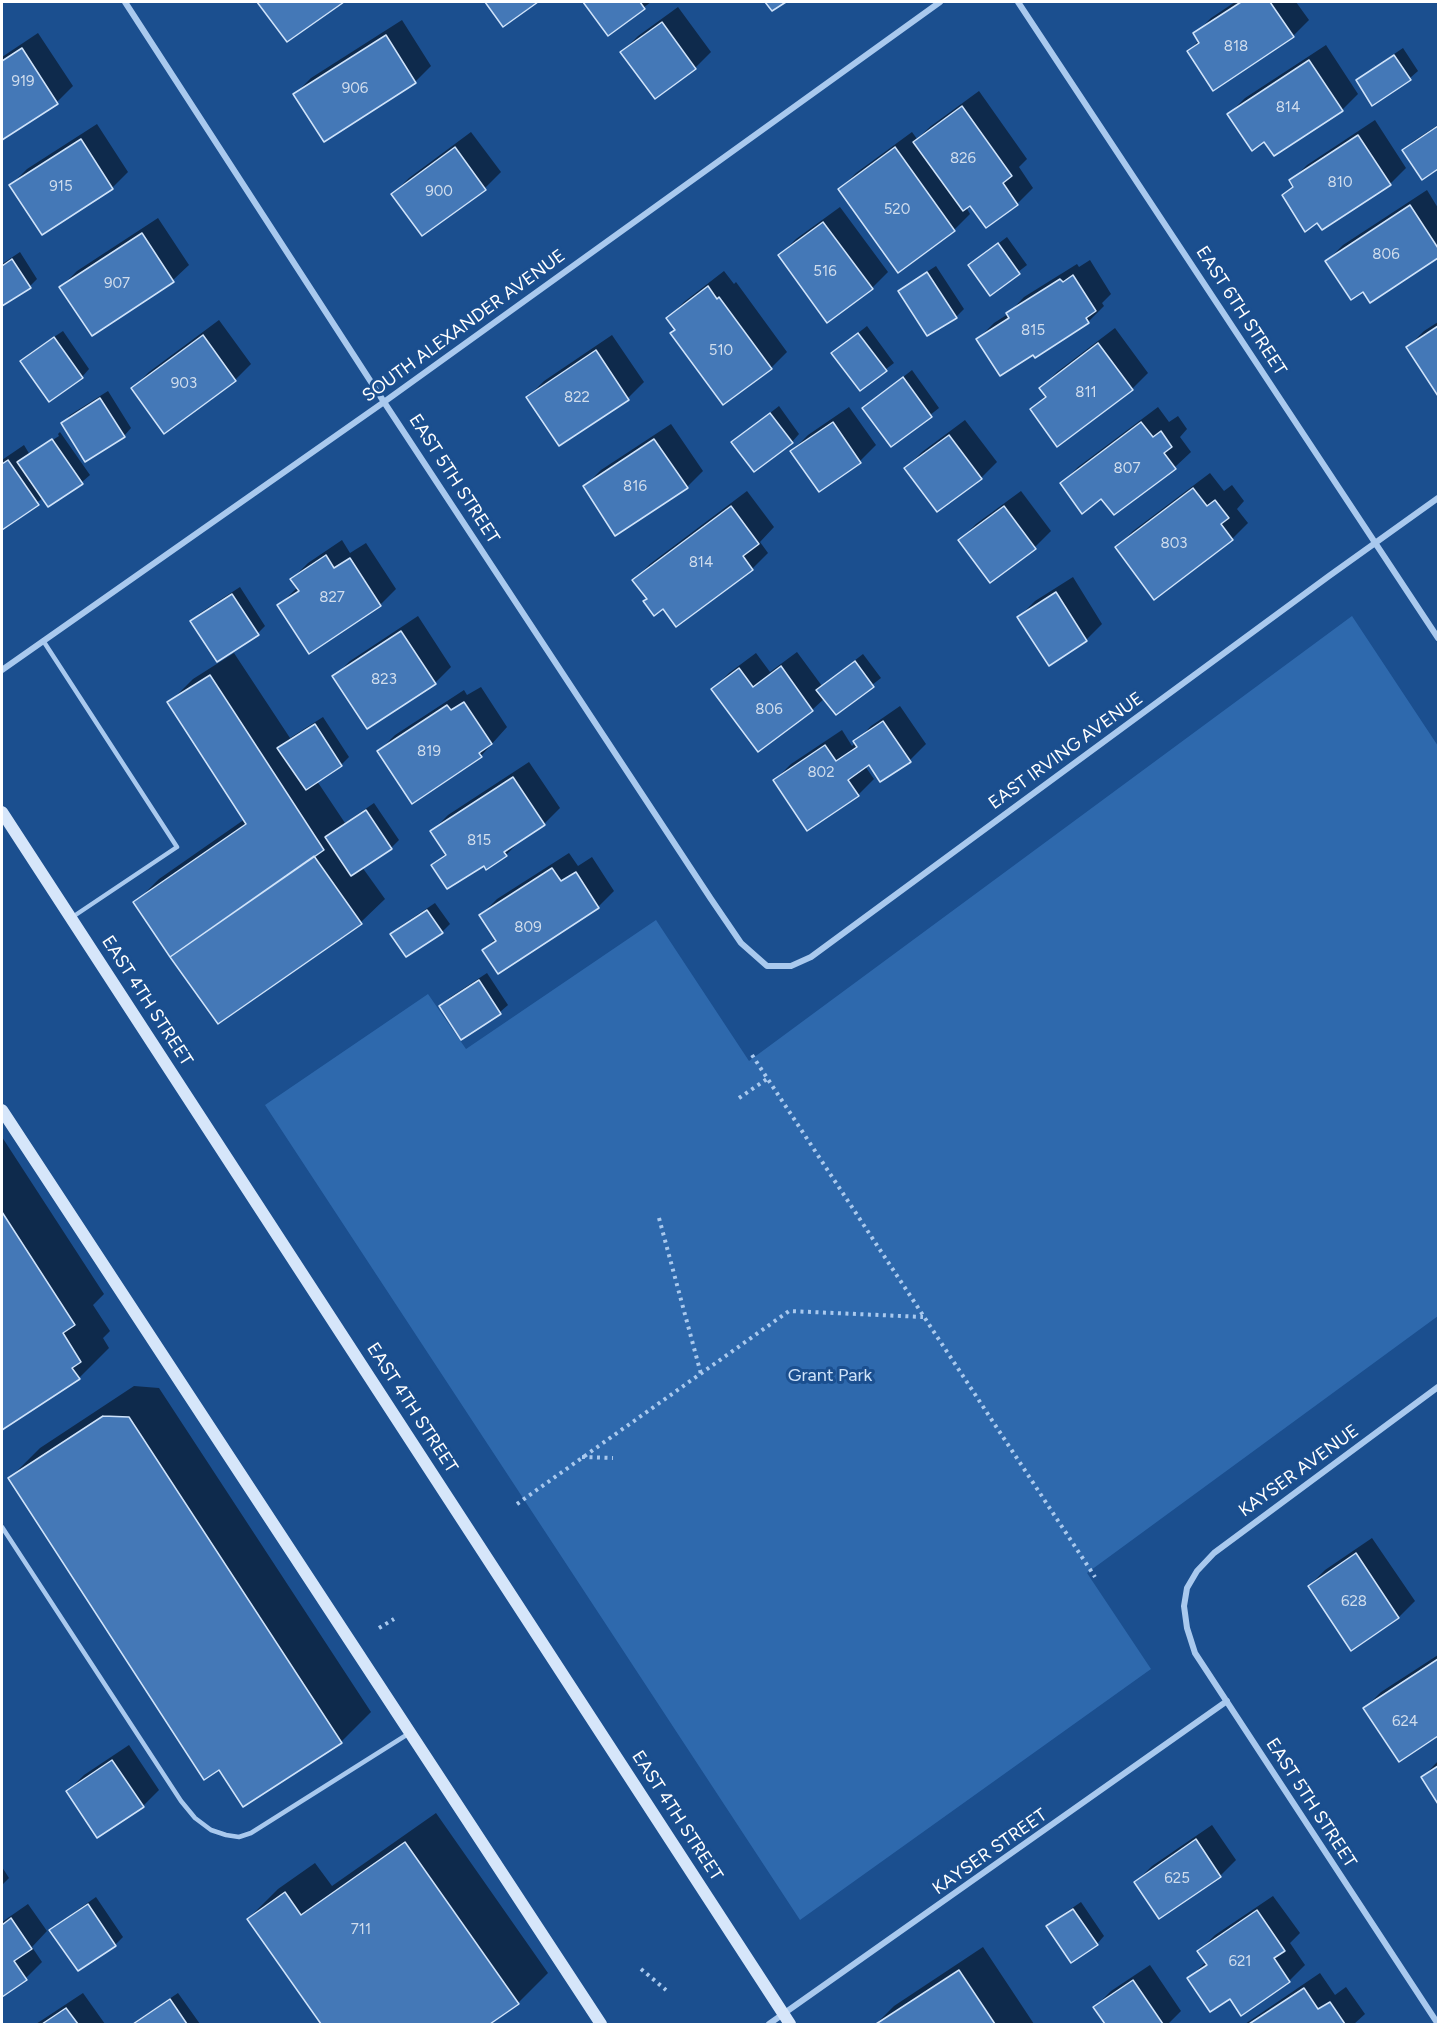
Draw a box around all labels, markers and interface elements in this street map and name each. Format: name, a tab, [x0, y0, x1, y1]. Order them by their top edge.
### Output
house number: 818	[1224, 38, 1248, 56]
house number: 919	[11, 73, 35, 91]
house number: 906	[342, 80, 368, 98]
house number: 814	[1276, 99, 1300, 117]
house number: 826	[950, 150, 976, 168]
house number: 810	[1327, 174, 1353, 192]
house number: 915	[49, 178, 73, 196]
house number: 900	[425, 183, 453, 201]
house number: 520	[884, 201, 910, 219]
street label: EAST 6TH STREET	[1191, 242, 1291, 380]
street label: SOUTH ALEXANDER AVENUE	[358, 245, 570, 407]
house number: 806	[1372, 246, 1400, 264]
house number: 516	[813, 263, 837, 281]
house number: 907	[104, 275, 130, 293]
house number: 815	[1021, 322, 1045, 340]
house number: 510	[709, 342, 733, 360]
house number: 903	[171, 375, 197, 393]
house number: 811	[1075, 384, 1097, 402]
house number: 822	[564, 389, 590, 407]
street label: EAST 5TH STREET	[404, 410, 504, 548]
house number: 807	[1114, 460, 1140, 478]
house number: 816	[623, 478, 647, 496]
house number: 803	[1161, 535, 1187, 553]
house number: 814	[689, 554, 713, 572]
house number: 827	[319, 589, 345, 607]
house number: 823	[371, 671, 397, 689]
street label: EAST IRVING AVENUE	[985, 688, 1147, 814]
house number: 806	[755, 701, 783, 719]
house number: 819	[417, 743, 441, 761]
house number: 802	[807, 764, 835, 782]
house number: 815	[467, 832, 491, 850]
house number: 809	[514, 919, 542, 937]
street label: EAST 4TH STREET	[97, 932, 197, 1070]
street label: EAST 4TH STREET	[362, 1339, 462, 1477]
park label: Grant Park	[788, 1365, 872, 1387]
street label: KAYSER AVENUE	[1235, 1420, 1363, 1522]
house number: 628	[1341, 1593, 1367, 1611]
house number: 624	[1392, 1713, 1418, 1731]
street label: EAST 5TH STREET	[1261, 1734, 1361, 1872]
street label: EAST 4TH STREET	[627, 1747, 727, 1885]
street label: KAYSER STREET	[929, 1804, 1051, 1900]
house number: 625	[1164, 1870, 1190, 1888]
house number: 711	[351, 1921, 371, 1939]
house number: 621	[1228, 1953, 1252, 1971]

